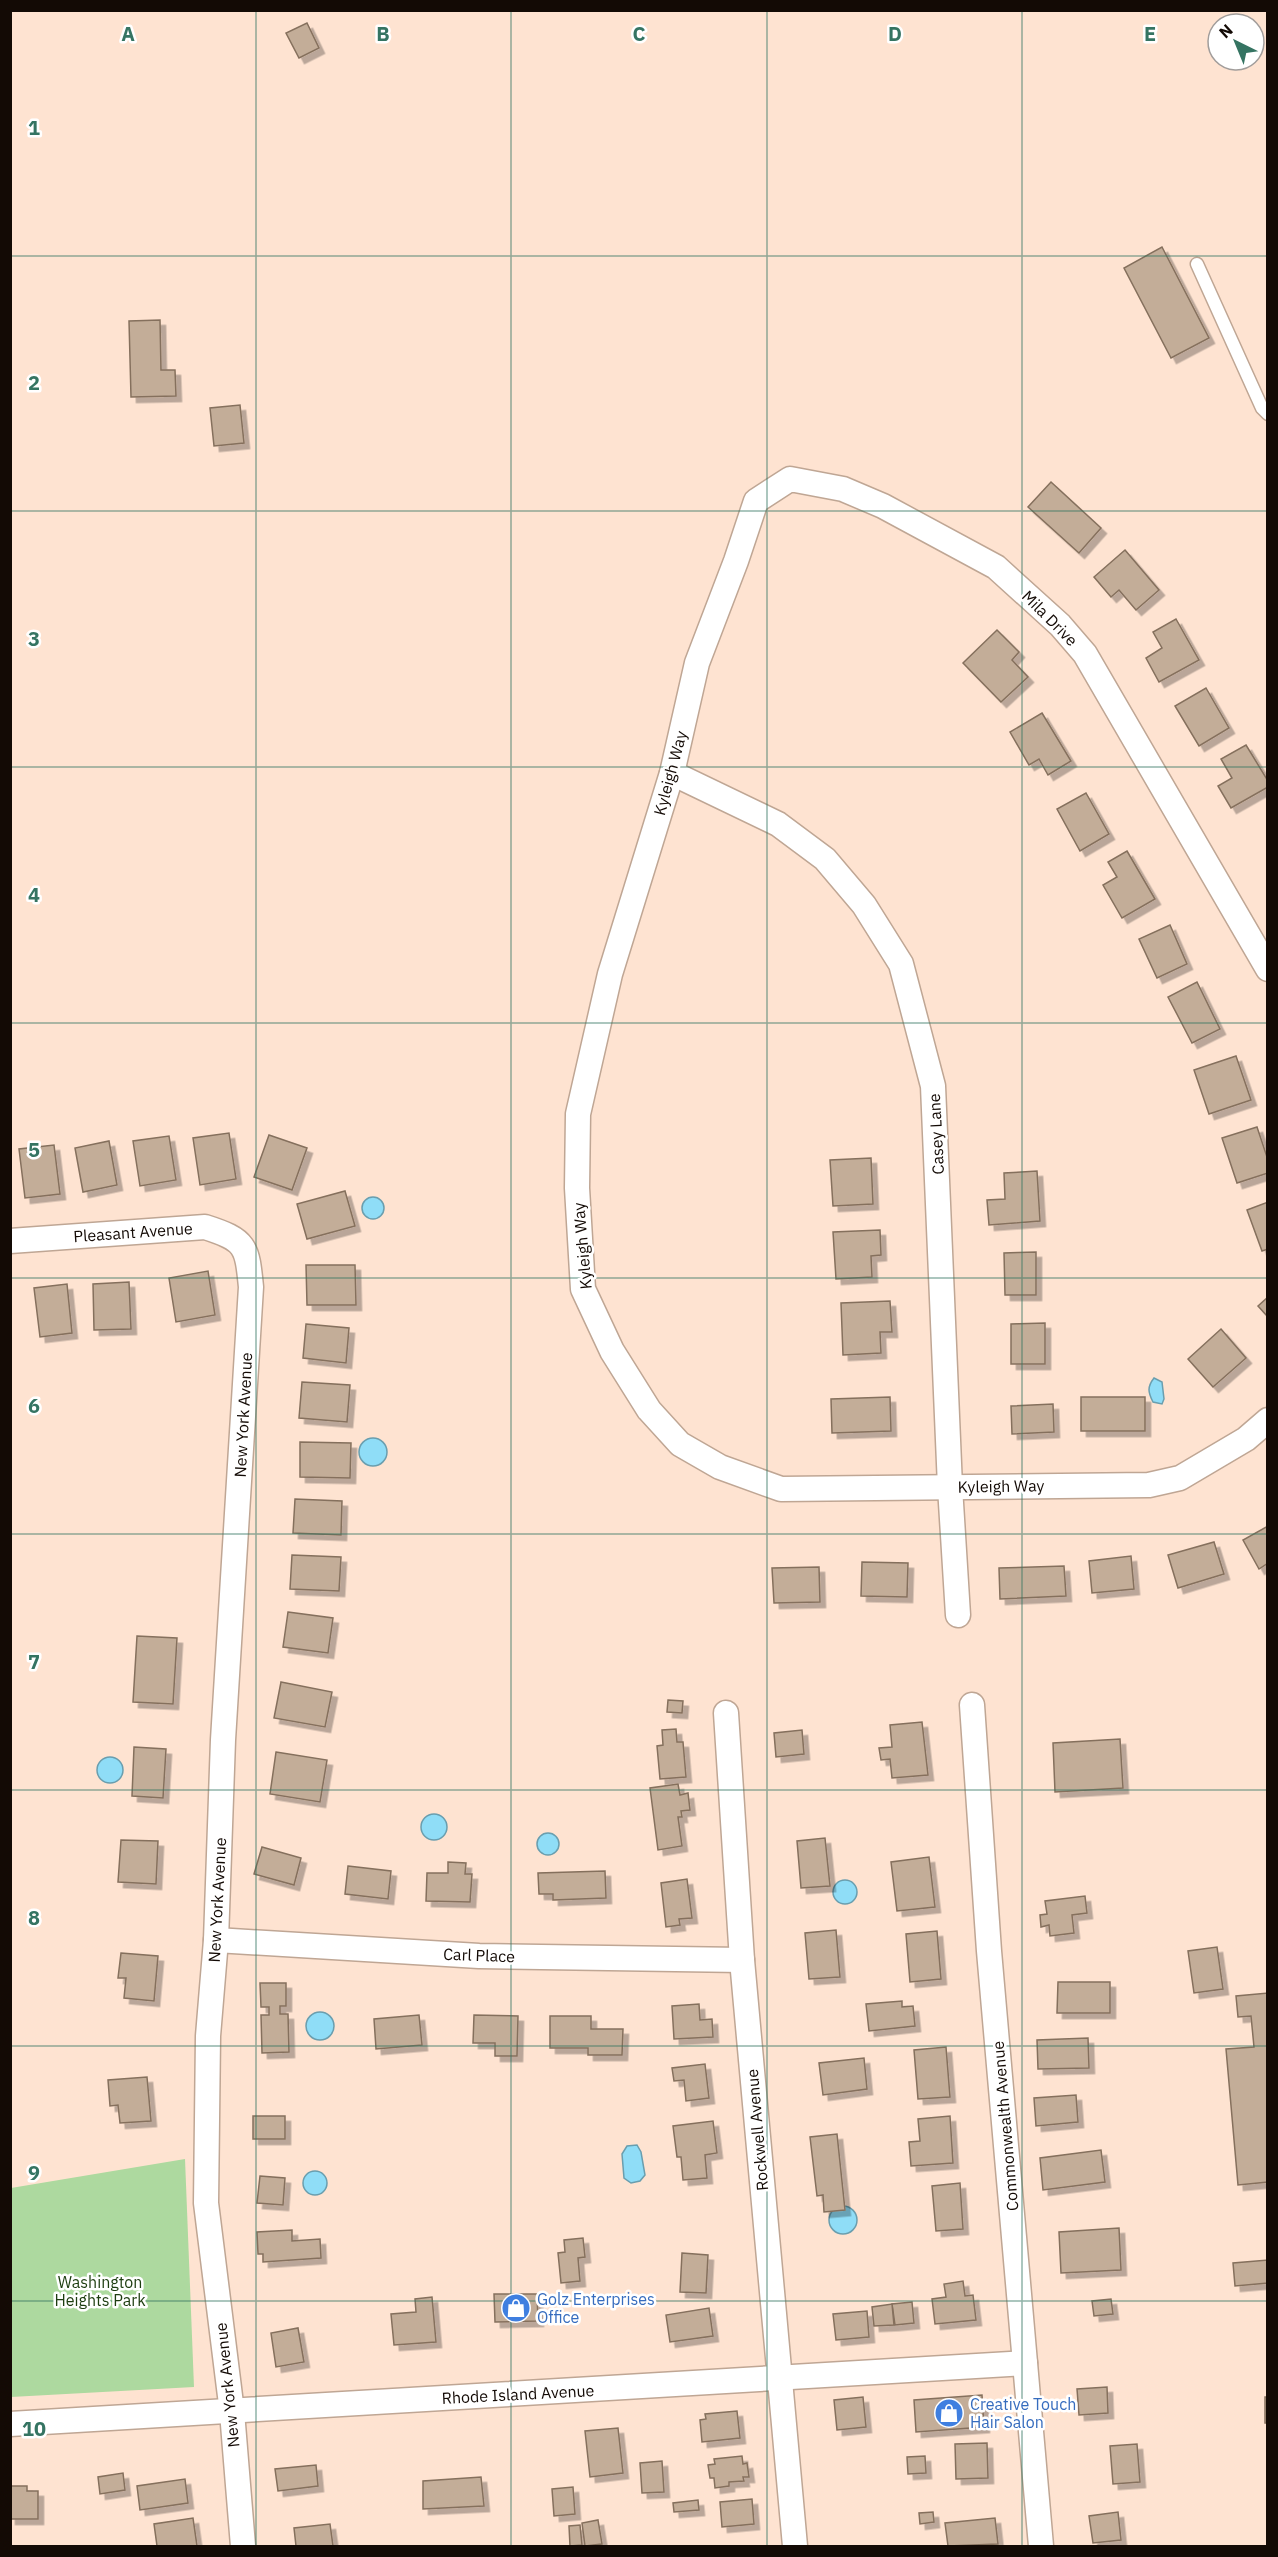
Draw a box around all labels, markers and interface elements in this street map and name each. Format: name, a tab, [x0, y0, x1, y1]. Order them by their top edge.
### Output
north arrow	[1206, 12, 1266, 72]
text: A	[121, 20, 135, 47]
text: B	[376, 20, 390, 47]
text: C	[632, 20, 646, 47]
text: D	[888, 20, 902, 47]
text: E	[1144, 20, 1156, 47]
text: N	[1215, 20, 1237, 42]
text: 1	[28, 114, 40, 141]
text: 2	[28, 369, 40, 396]
street label: Mila Drive	[1018, 586, 1082, 650]
text: 3	[28, 625, 40, 652]
street label: Kyleigh Way	[649, 728, 691, 818]
text: 4	[28, 881, 40, 908]
street label: Casey Lane	[924, 1093, 948, 1175]
text: 5	[28, 1136, 40, 1163]
street label: Kyleigh Way	[568, 1202, 596, 1290]
street label: Pleasant Avenue	[73, 1218, 194, 1246]
street label: New York Avenue	[230, 1352, 256, 1478]
text: 6	[28, 1392, 40, 1419]
street label: Kyleigh Way	[957, 1475, 1045, 1497]
text: 7	[28, 1648, 40, 1675]
street label: New York Avenue	[204, 1837, 230, 1963]
text: 8	[28, 1904, 40, 1931]
street label: Carl Place	[443, 1944, 515, 1966]
street label: Commonwealth Avenue	[988, 2040, 1022, 2212]
street label: Rockwell Avenue	[742, 2068, 772, 2192]
text: 9	[28, 2159, 40, 2186]
park label: Washington Heights Park	[54, 2272, 146, 2310]
place label: Golz Enterprises Office	[537, 2289, 655, 2327]
shop icon: Golz Enterprises Office	[500, 2292, 532, 2324]
street label: New York Avenue	[210, 2321, 243, 2448]
street label: Rhode Island Avenue	[441, 2380, 595, 2408]
place label: Creative Touch Hair Salon	[970, 2394, 1076, 2432]
shop icon: Creative Touch Hair Salon	[933, 2397, 965, 2429]
text: 10	[22, 2415, 46, 2442]

